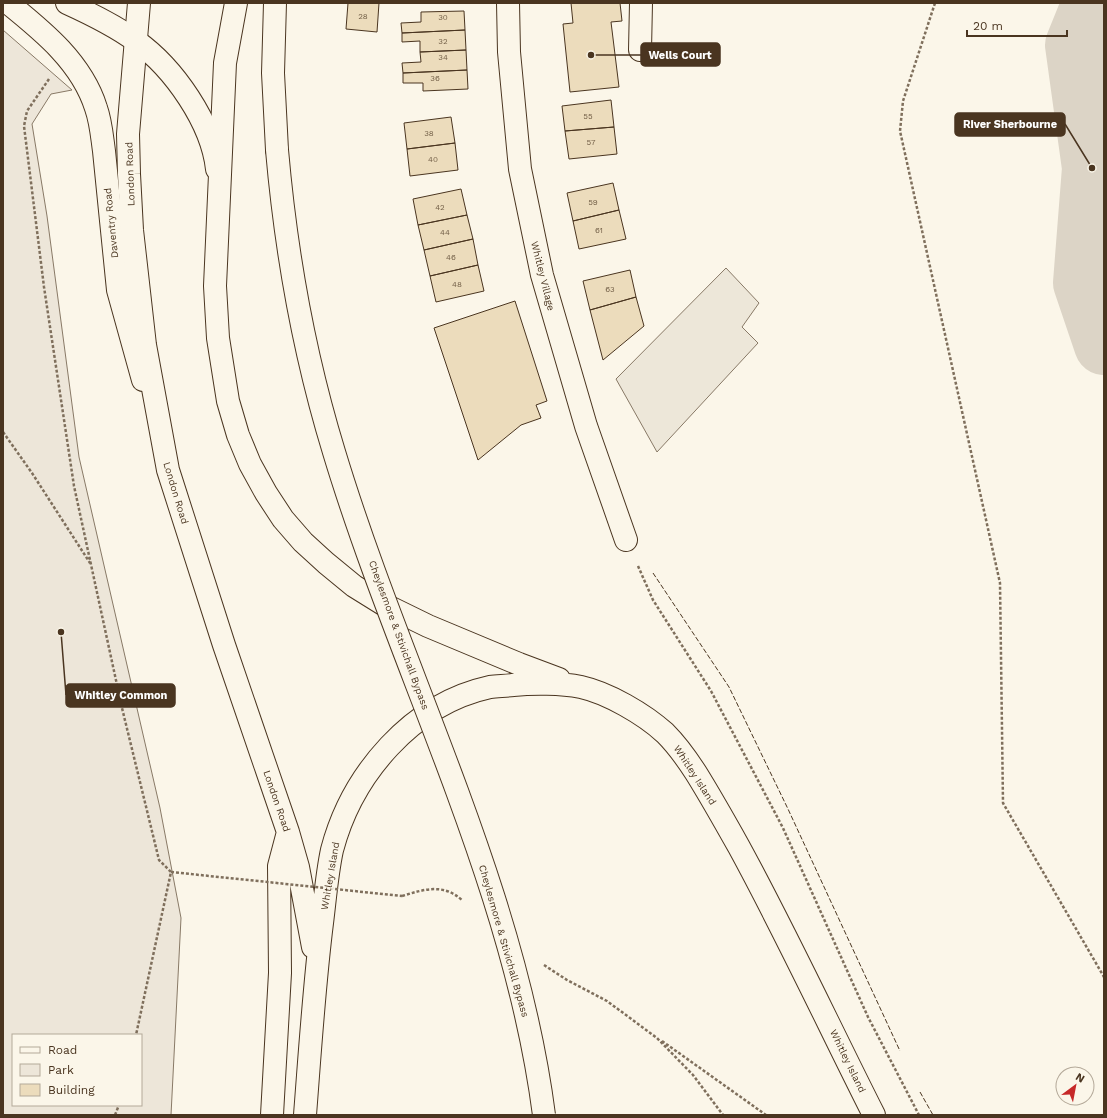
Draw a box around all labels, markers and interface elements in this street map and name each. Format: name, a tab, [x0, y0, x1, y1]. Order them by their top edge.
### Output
house number: 28	[358, 12, 368, 21]
scale bar	[967, 12, 1067, 38]
house number: 30	[438, 13, 448, 22]
text: 20 m	[973, 19, 1003, 33]
house number: 32	[438, 37, 448, 46]
callout: Wells Court	[641, 43, 720, 66]
text: Wells Court	[648, 49, 712, 62]
house number: 34	[438, 53, 448, 62]
house number: 36	[430, 74, 440, 83]
house number: 55	[583, 112, 593, 121]
callout: River Sherbourne	[955, 113, 1065, 136]
text: River Sherbourne	[963, 118, 1057, 131]
house number: 38	[424, 129, 434, 138]
house number: 57	[586, 138, 596, 147]
street label: London Road	[123, 142, 137, 206]
house number: 40	[428, 155, 438, 164]
street label: Daventry Road	[102, 187, 120, 259]
house number: 59	[588, 198, 598, 207]
house number: 42	[435, 203, 445, 212]
house number: 61	[595, 226, 603, 235]
house number: 44	[440, 228, 450, 237]
street label: Whitley Village	[529, 240, 557, 312]
house number: 46	[446, 253, 456, 262]
house number: 48	[452, 280, 462, 289]
house number: 63	[605, 285, 615, 294]
street label: London Road	[161, 461, 191, 525]
street label: Cheylesmore & Stivichall Bypass	[367, 559, 431, 711]
callout: Whitley Common	[66, 684, 175, 707]
text: Whitley Common	[75, 689, 168, 702]
street label: Whitley Island	[672, 743, 718, 807]
street label: London Road	[261, 769, 293, 833]
street label: Whitley Island	[319, 841, 341, 911]
street label: Cheylesmore & Stivichall Bypass	[477, 864, 531, 1018]
street label: Whitley Island	[828, 1028, 868, 1094]
legend	[12, 1034, 142, 1106]
text: Road	[48, 1043, 77, 1057]
text: Park	[48, 1063, 74, 1077]
north arrow	[1055, 1066, 1095, 1106]
text: N	[1073, 1070, 1087, 1086]
text: Building	[48, 1083, 95, 1097]

